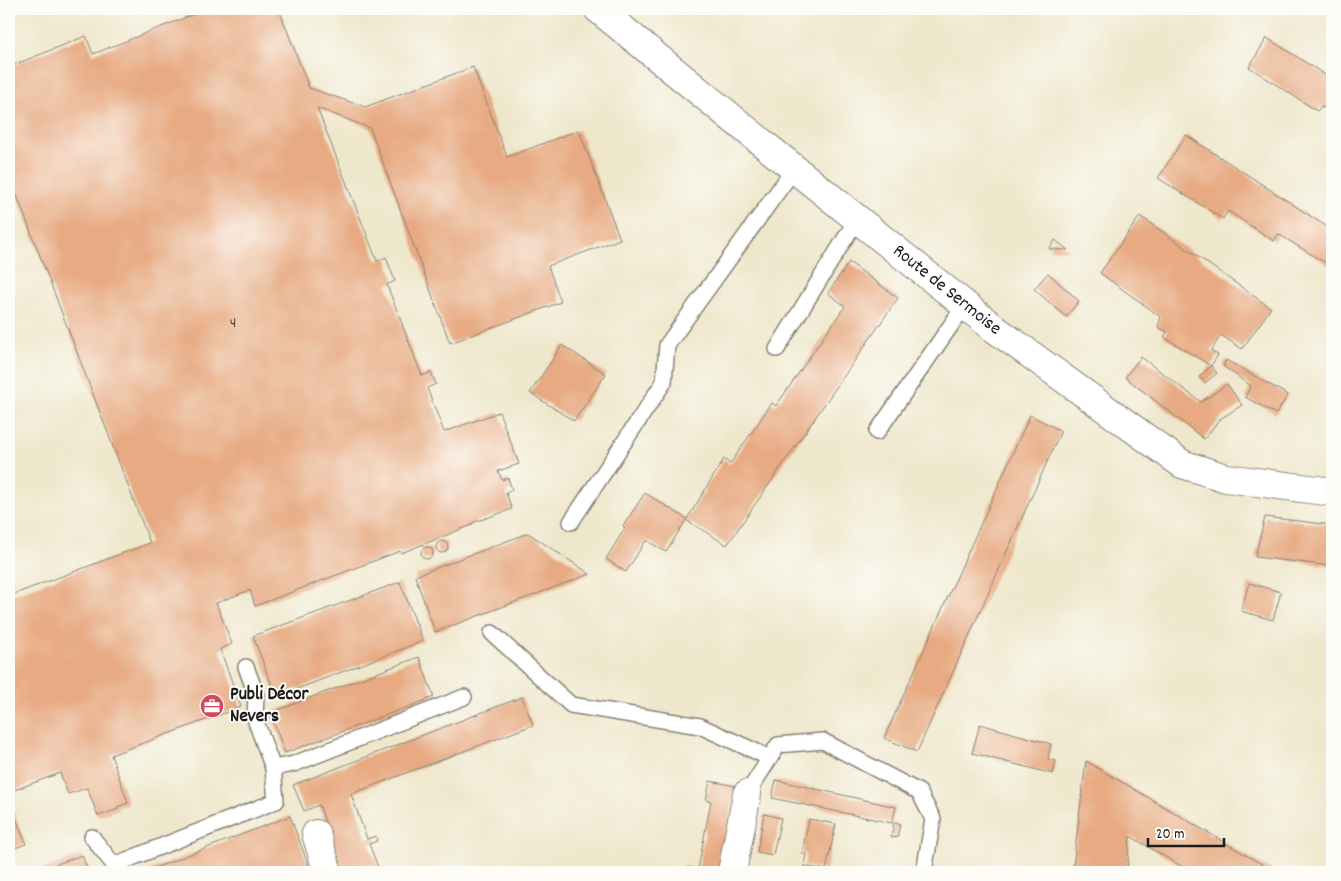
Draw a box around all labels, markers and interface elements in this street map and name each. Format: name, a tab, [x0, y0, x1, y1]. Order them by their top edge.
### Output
street label: Route de Sermoise	[886, 238, 1006, 343]
house number: 4	[230, 312, 236, 335]
place label: Publi Décor Nevers	[230, 682, 309, 731]
office icon: Publi Décor Nevers	[199, 693, 225, 719]
scale bar	[1148, 816, 1225, 848]
text: 20 m	[1156, 824, 1184, 846]

